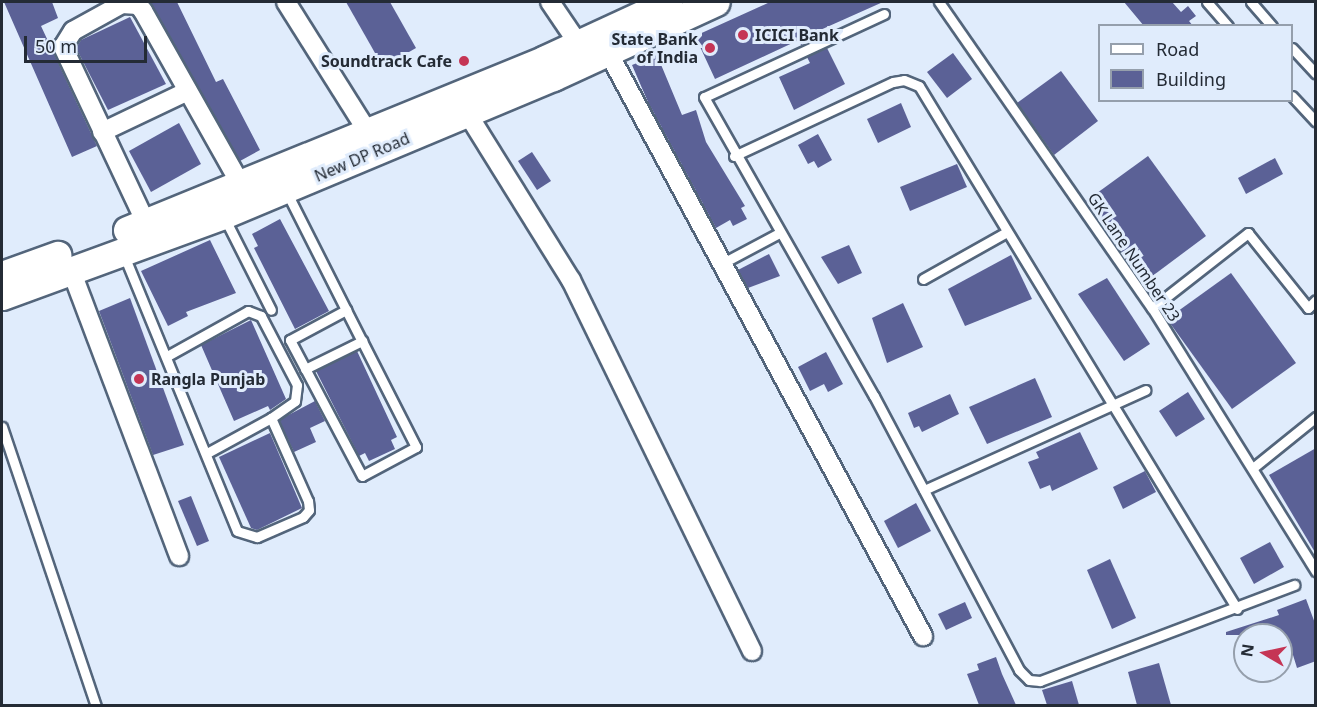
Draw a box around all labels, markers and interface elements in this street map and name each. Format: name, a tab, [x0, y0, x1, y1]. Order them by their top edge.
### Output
scale bar	[27, 24, 150, 62]
legend	[1098, 24, 1293, 102]
place label: ICICI Bank	[755, 25, 839, 45]
marker: ICICI Bank	[736, 28, 750, 42]
place label: State Bank of India	[611, 29, 698, 67]
text: 50 m	[35, 34, 77, 58]
text: Road	[1156, 37, 1199, 61]
marker: State Bank of India	[703, 41, 717, 55]
place label: Soundtrack Cafe	[321, 51, 452, 71]
marker: Soundtrack Cafe	[457, 54, 471, 68]
text: Building	[1156, 67, 1226, 91]
street label: New DP Road	[312, 128, 412, 186]
street label: GK Lane Number 23	[1084, 189, 1184, 325]
place label: Rangla Punjab	[151, 369, 265, 389]
marker: Rangla Punjab	[132, 372, 146, 386]
north arrow	[1233, 623, 1293, 683]
text: N	[1235, 642, 1259, 659]

